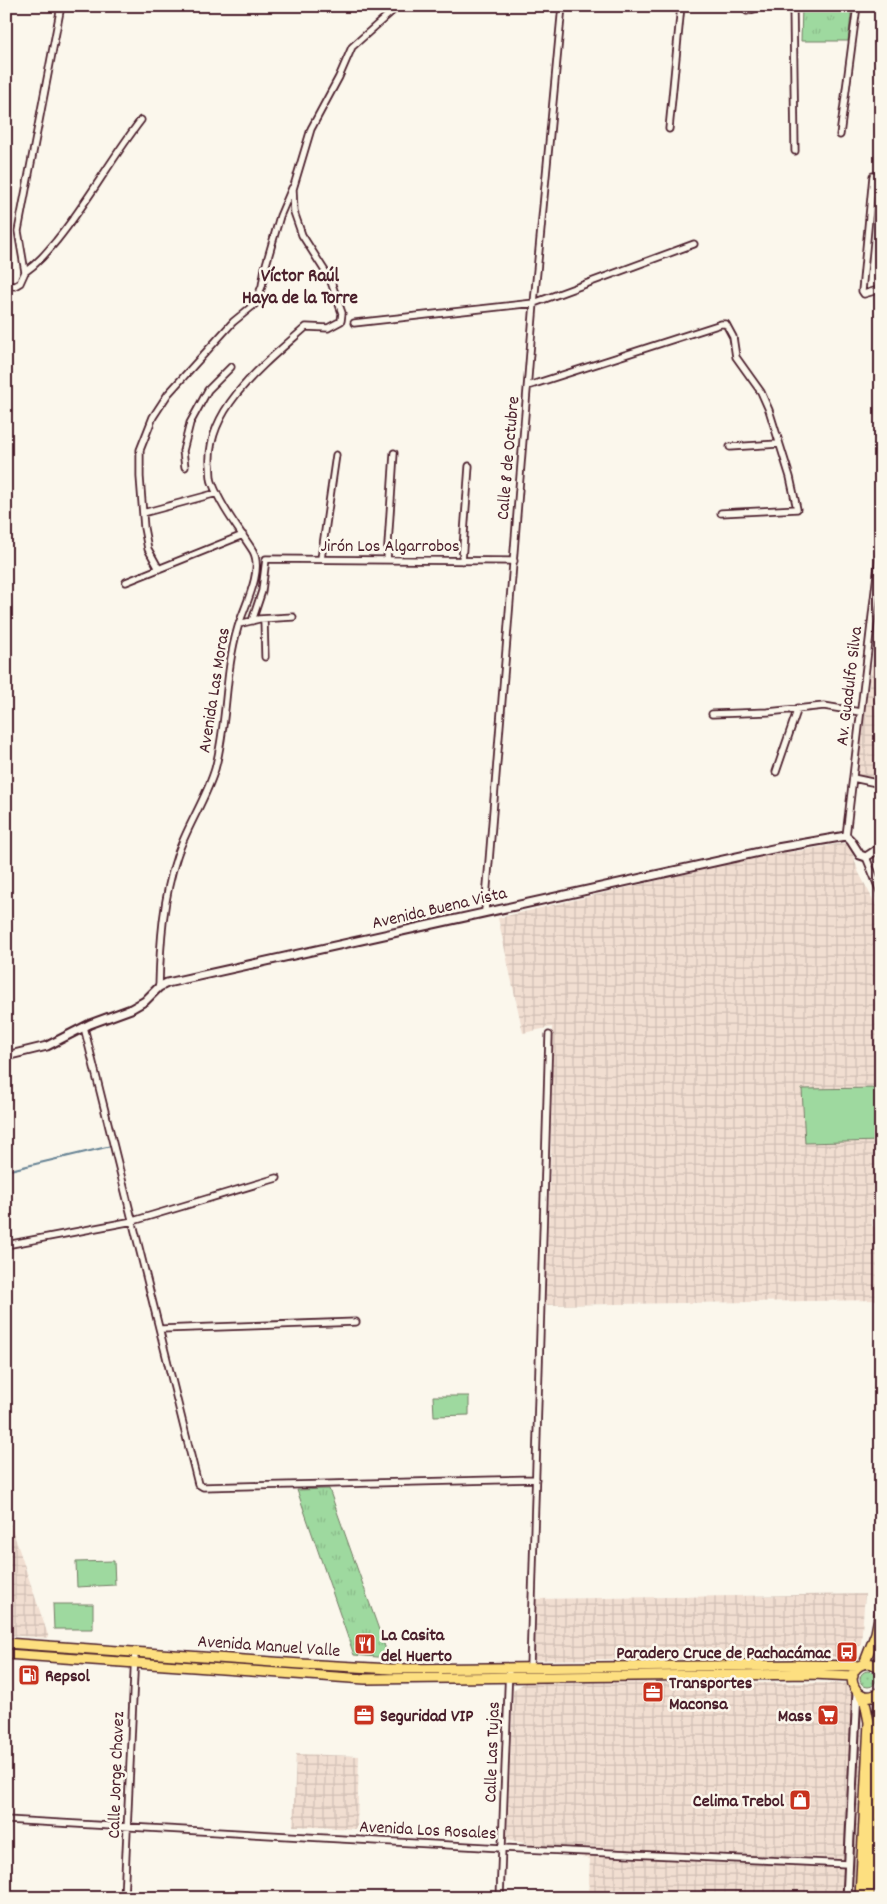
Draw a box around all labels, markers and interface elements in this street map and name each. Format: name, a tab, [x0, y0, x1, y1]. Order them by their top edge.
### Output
district label: Víctor Raúl Haya de la Torre	[242, 264, 358, 313]
street label: Calle 8 de Octubre	[492, 395, 527, 521]
street label: Jirón Los Algarrobos	[320, 535, 460, 560]
street label: Av. Guadulfo Silva	[831, 625, 870, 747]
street label: Avenida Las Moras	[193, 626, 238, 755]
street label: Avenida Buena Vista	[370, 882, 510, 937]
place label: La Casita del Huerto	[381, 1624, 452, 1670]
street label: Avenida Manuel Valle	[197, 1630, 341, 1665]
restaurant icon: La Casita del Huerto	[353, 1632, 377, 1656]
bus stop icon: Paradero Cruce de Pachacámac	[835, 1640, 859, 1664]
place label: Paradero Cruce de Pachacámac	[616, 1642, 831, 1667]
fuel station icon: Repsol	[17, 1663, 41, 1687]
place label: Repsol	[45, 1665, 91, 1690]
place label: Transportes Maconsa	[669, 1672, 753, 1718]
office icon: Transportes Maconsa	[641, 1680, 665, 1704]
street label: Calle Las Tujas	[479, 1701, 508, 1803]
office icon: Seguridad VIP	[352, 1703, 376, 1727]
supermarket icon: Mass	[816, 1703, 840, 1727]
place label: Seguridad VIP	[380, 1705, 473, 1730]
place label: Mass	[778, 1705, 812, 1730]
street label: Calle Jorge Chavez	[103, 1711, 132, 1839]
shop icon: Celima Trebol	[788, 1788, 812, 1812]
place label: Celima Trebol	[693, 1790, 785, 1815]
street label: Avenida Los Rosales	[359, 1815, 497, 1848]

